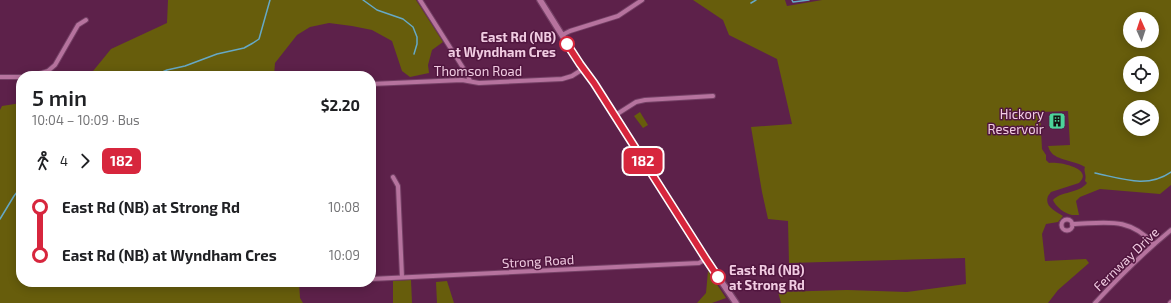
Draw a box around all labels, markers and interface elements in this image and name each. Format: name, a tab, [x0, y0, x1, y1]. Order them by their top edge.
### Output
north arrow	[1123, 12, 1159, 48]
map controls	[1123, 12, 1159, 136]
place label: East Rd (NB) at Wyndham Cres	[448, 29, 556, 60]
marker: East Rd (NB) at Wyndham Cres	[559, 36, 575, 52]
button: locate	[1123, 56, 1159, 92]
street label: Thomson Road	[434, 63, 522, 79]
text: 5 min	[32, 84, 87, 110]
text: $2.20	[321, 96, 360, 114]
button: layers	[1123, 100, 1159, 136]
place label: Hickory Reservoir	[988, 106, 1044, 137]
building icon: Hickory Reservoir	[1047, 111, 1067, 131]
text: 10:04 – 10:09 · Bus	[32, 112, 140, 128]
line badge: 182	[620, 148, 666, 174]
icon: walk	[32, 150, 54, 172]
icon: forward	[74, 150, 96, 172]
text: 182	[110, 152, 133, 169]
text: 182	[632, 152, 654, 169]
text: 4	[60, 153, 68, 169]
text: East Rd (NB) at Strong Rd	[62, 198, 240, 216]
text: 10:08	[328, 199, 360, 215]
street label: Fernway Drive	[1090, 224, 1162, 294]
text: East Rd (NB) at Wyndham Cres	[62, 246, 277, 264]
text: 10:09	[329, 247, 360, 263]
street label: Strong Road	[502, 251, 574, 271]
place label: East Rd (NB) at Strong Rd	[729, 262, 805, 293]
marker: East Rd (NB) at Strong Rd	[710, 269, 726, 285]

